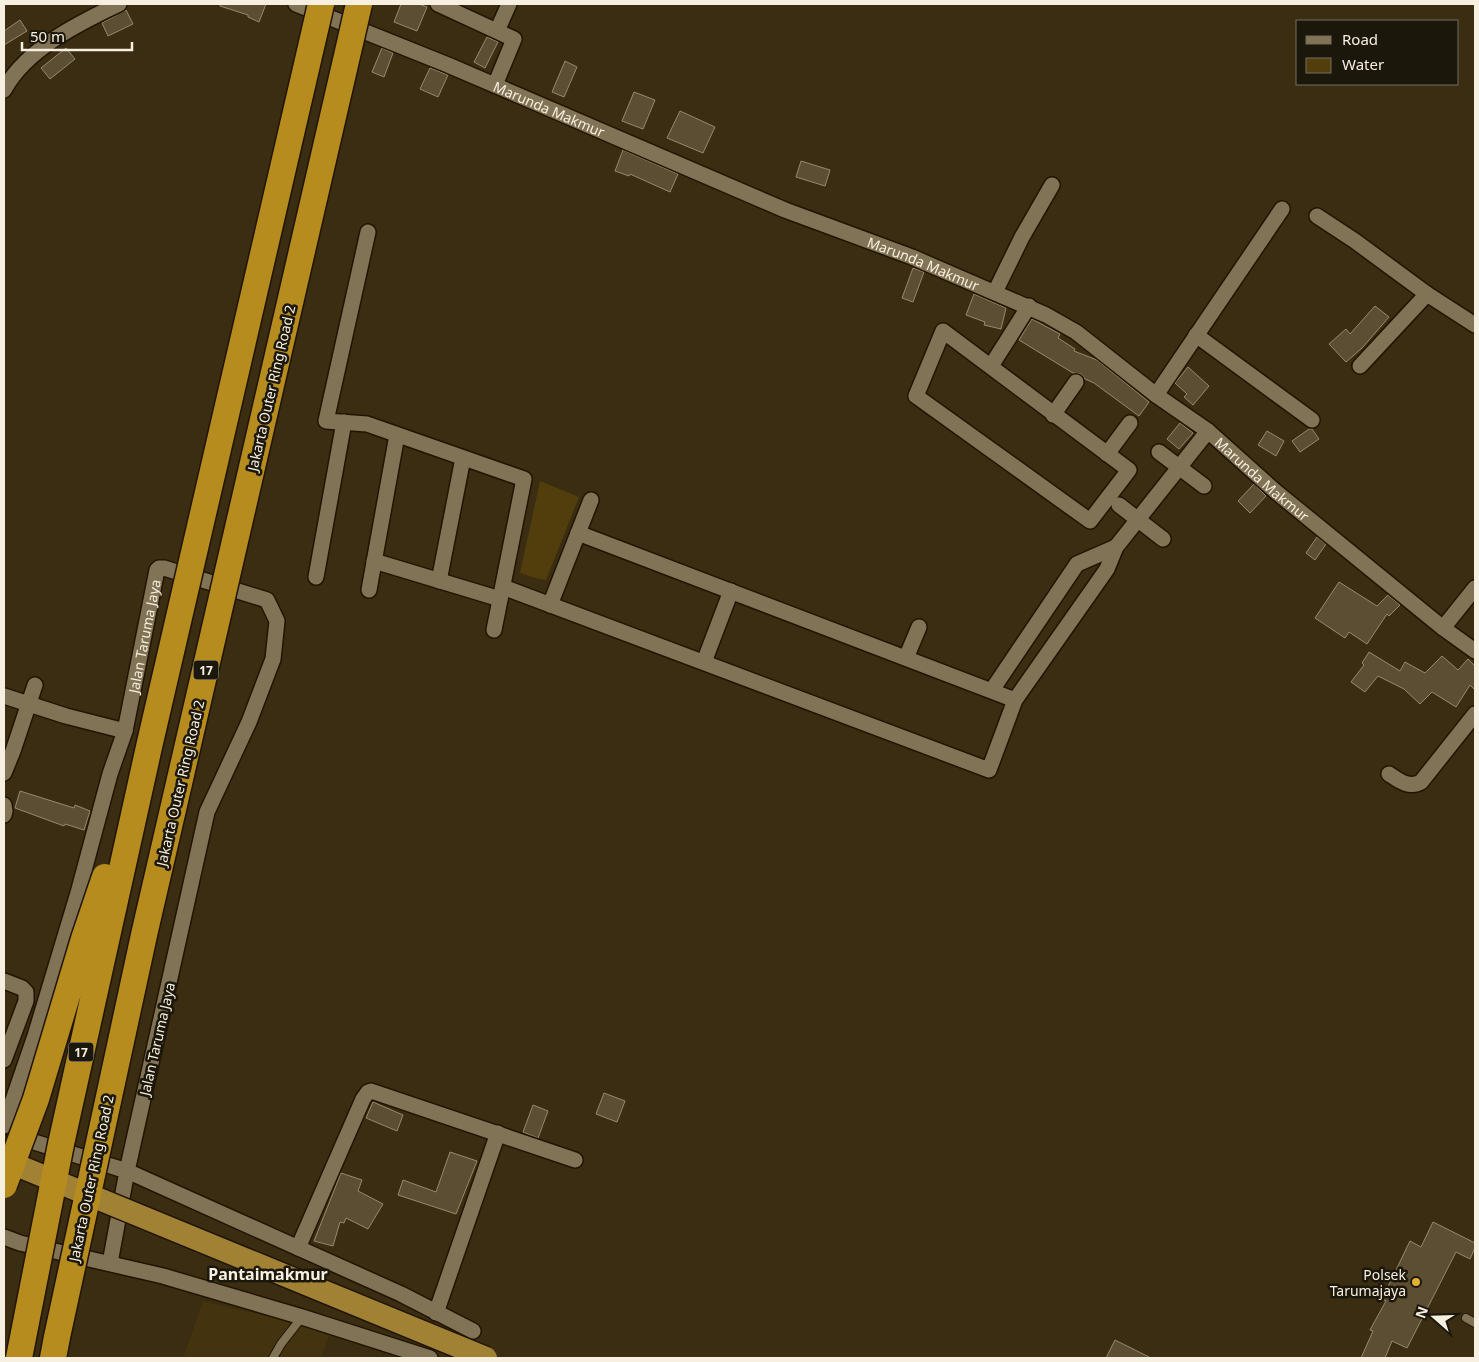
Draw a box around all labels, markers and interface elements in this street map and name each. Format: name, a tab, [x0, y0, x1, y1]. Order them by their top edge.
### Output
scale bar	[22, 20, 132, 52]
legend	[1296, 20, 1459, 85]
text: 50 m	[30, 26, 65, 46]
text: Road	[1342, 29, 1378, 49]
text: Water	[1342, 54, 1384, 74]
street label: Marunda Makmur	[491, 76, 608, 141]
street label: Marunda Makmur	[865, 232, 983, 295]
street label: Jakarta Outer Ring Road 2	[242, 303, 299, 475]
street label: Marunda Makmur	[1211, 432, 1314, 525]
street label: Jalan Taruma Jaya	[123, 578, 164, 697]
road number: 17	[194, 660, 218, 680]
street label: Jakarta Outer Ring Road 2	[151, 698, 208, 870]
street label: Jalan Taruma Jaya	[134, 981, 179, 1099]
road number: 17	[68, 1042, 94, 1062]
street label: Jakarta Outer Ring Road 2	[64, 1093, 118, 1265]
district label: Pantaimakmur	[208, 1263, 328, 1285]
place label: Polsek Tarumajaya	[1330, 1265, 1407, 1300]
marker: Polsek Tarumajaya	[1410, 1276, 1422, 1288]
north arrow	[1409, 1292, 1459, 1342]
text: N	[1410, 1304, 1432, 1321]

